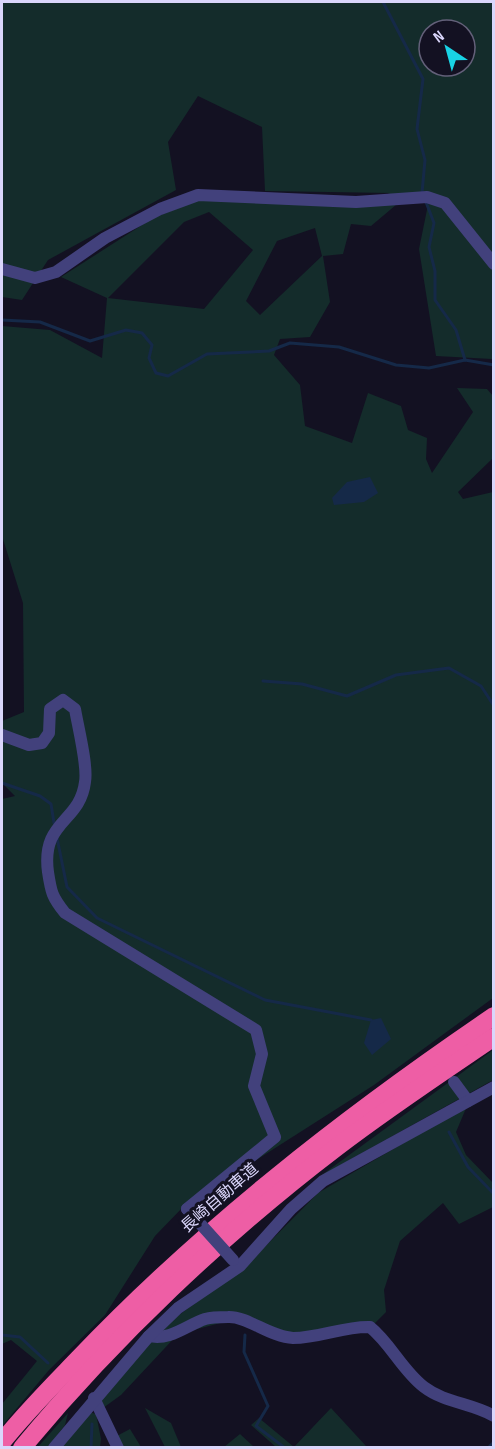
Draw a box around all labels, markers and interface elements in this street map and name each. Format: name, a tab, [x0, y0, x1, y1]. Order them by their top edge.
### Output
north arrow	[417, 18, 477, 78]
text: N	[430, 27, 448, 47]
street label: 長崎自動車道	[178, 1159, 262, 1237]

